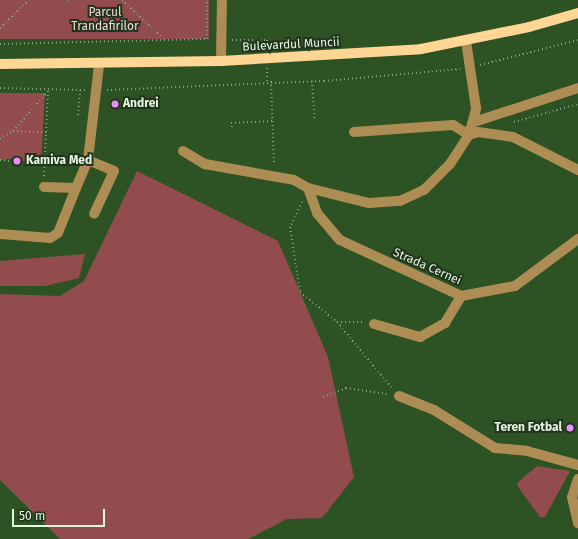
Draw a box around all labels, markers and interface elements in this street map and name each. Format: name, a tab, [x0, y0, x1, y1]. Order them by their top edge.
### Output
park label: Parcul Trandafirilor	[71, 6, 139, 34]
street label: Bulevardul Muncii	[242, 35, 340, 55]
place label: Andrei	[123, 97, 159, 111]
marker: Andrei	[110, 99, 120, 109]
place label: Kamiva Med	[26, 154, 92, 168]
marker: Kamiva Med	[11, 155, 23, 167]
street label: Strada Cernei	[391, 246, 463, 288]
place label: Teren Fotbal	[495, 421, 562, 435]
marker: Teren Fotbal	[565, 423, 575, 433]
scale bar	[14, 501, 107, 527]
text: 50 m	[19, 509, 45, 523]

